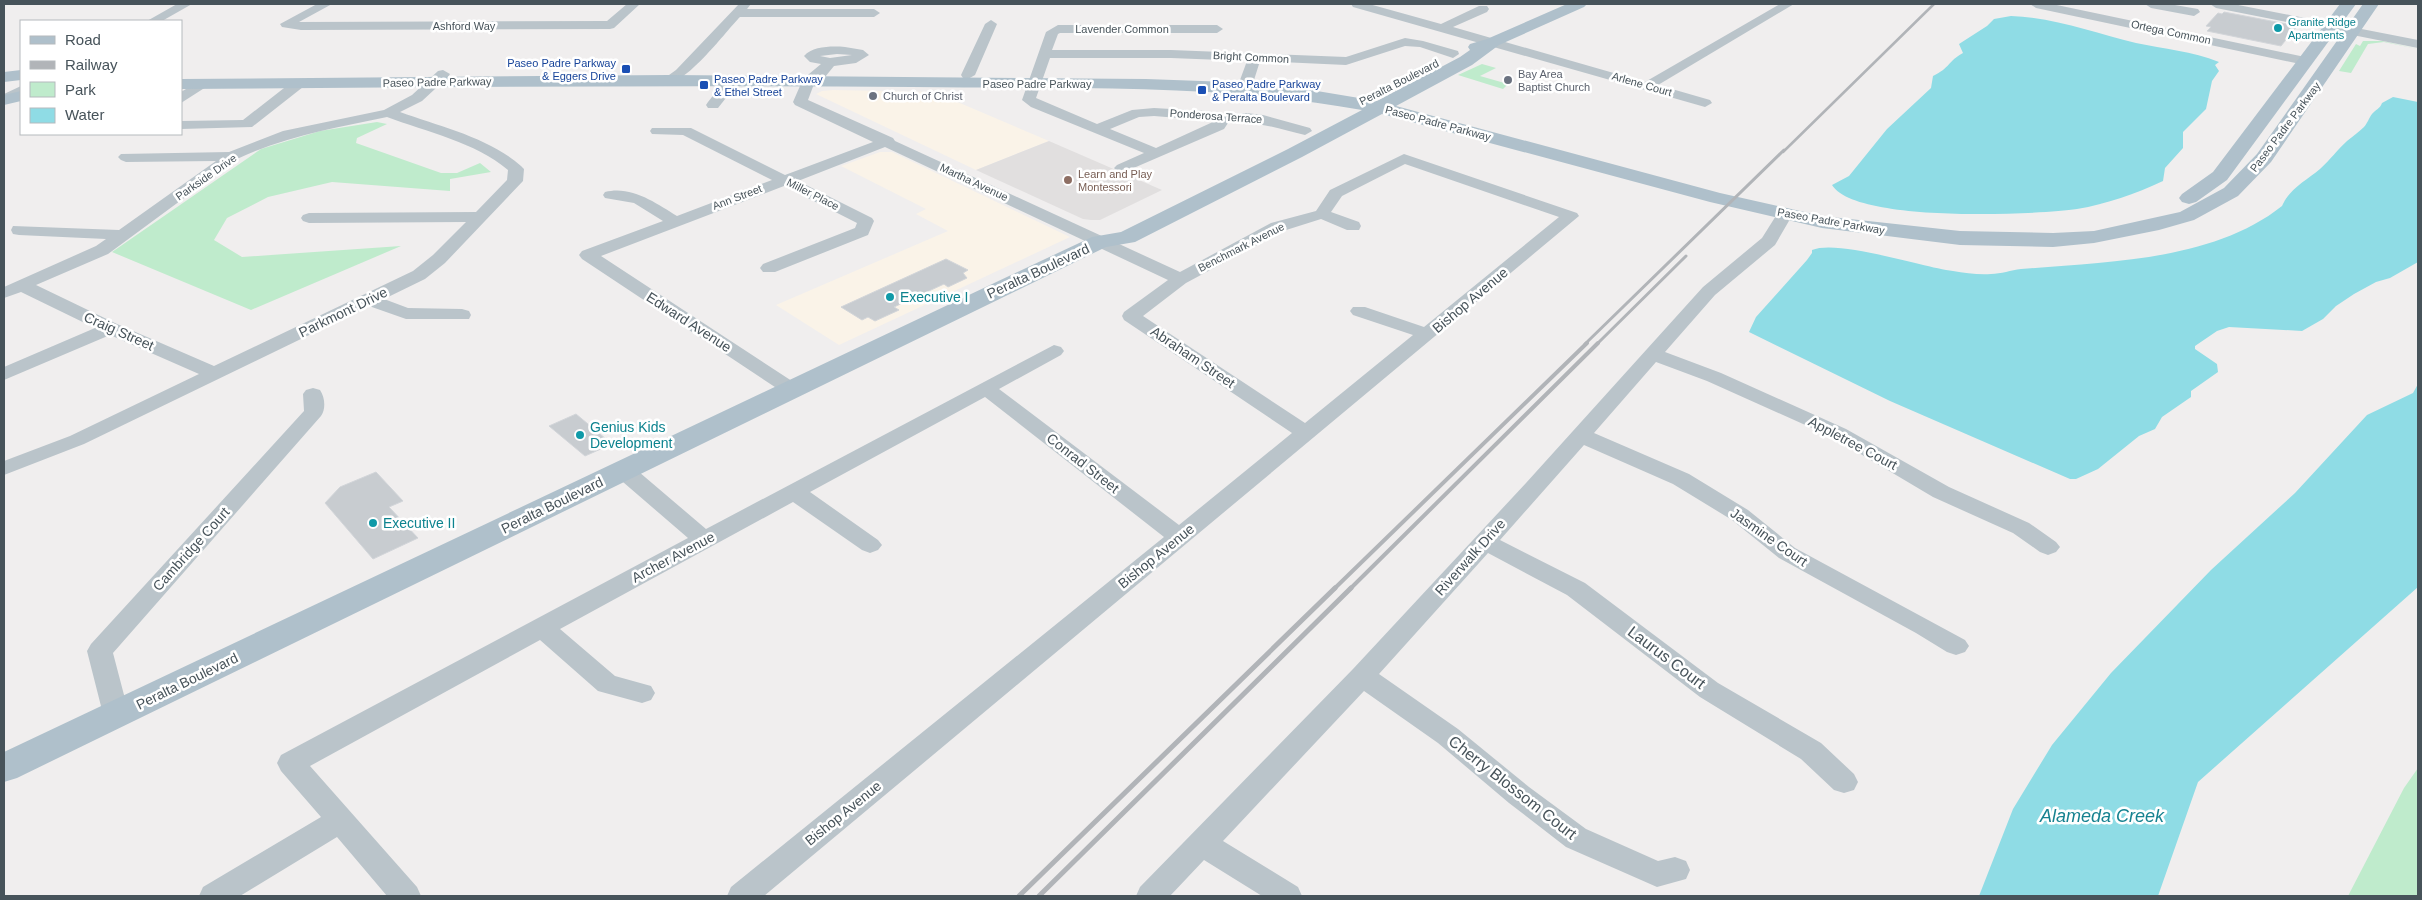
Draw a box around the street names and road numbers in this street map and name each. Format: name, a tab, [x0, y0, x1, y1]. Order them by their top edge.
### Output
street label: Ortega Common	[2130, 18, 2212, 46]
street label: Ashford Way	[433, 20, 496, 32]
street label: Lavender Common	[1075, 23, 1169, 35]
street label: Bright Common	[1213, 49, 1289, 65]
street label: Peralta Boulevard	[1357, 57, 1441, 107]
street label: Arlene Court	[1611, 70, 1673, 98]
street label: Paseo Padre Parkway	[382, 75, 492, 89]
street label: Paseo Padre Parkway	[983, 78, 1092, 90]
street label: Paseo Padre Parkway	[2247, 80, 2323, 174]
street label: Paseo Padre Parkway	[1384, 103, 1493, 143]
street label: Ponderosa Terrace	[1169, 107, 1263, 125]
street label: Parkside Drive	[173, 152, 239, 202]
street label: Martha Avenue	[938, 161, 1010, 203]
street label: Miller Place	[785, 176, 841, 212]
street label: Ann Street	[711, 182, 763, 212]
street label: Paseo Padre Parkway	[1776, 206, 1886, 236]
street label: Benchmark Avenue	[1196, 220, 1286, 274]
street label: Peralta Boulevard	[984, 240, 1092, 302]
street label: Bishop Avenue	[1429, 264, 1511, 336]
street label: Parkmont Drive	[296, 284, 390, 340]
street label: Edward Avenue	[644, 289, 735, 355]
street label: Craig Street	[82, 308, 156, 354]
street label: Abraham Street	[1148, 323, 1238, 391]
street label: Appletree Court	[1806, 413, 1900, 473]
street label: Conrad Street	[1044, 430, 1122, 496]
street label: Peralta Boulevard	[498, 473, 606, 537]
street label: Cambridge Court	[149, 504, 233, 594]
street label: Jasmine Court	[1727, 505, 1811, 569]
street label: Riverwalk Drive	[1432, 515, 1509, 598]
street label: Bishop Avenue	[1115, 520, 1197, 592]
street label: Archer Avenue	[629, 528, 717, 586]
street label: Laurus Court	[1625, 623, 1709, 692]
street label: Peralta Boulevard	[133, 649, 241, 713]
street label: Cherry Blossom Court	[1445, 732, 1580, 843]
street label: Bishop Avenue	[802, 777, 884, 849]

